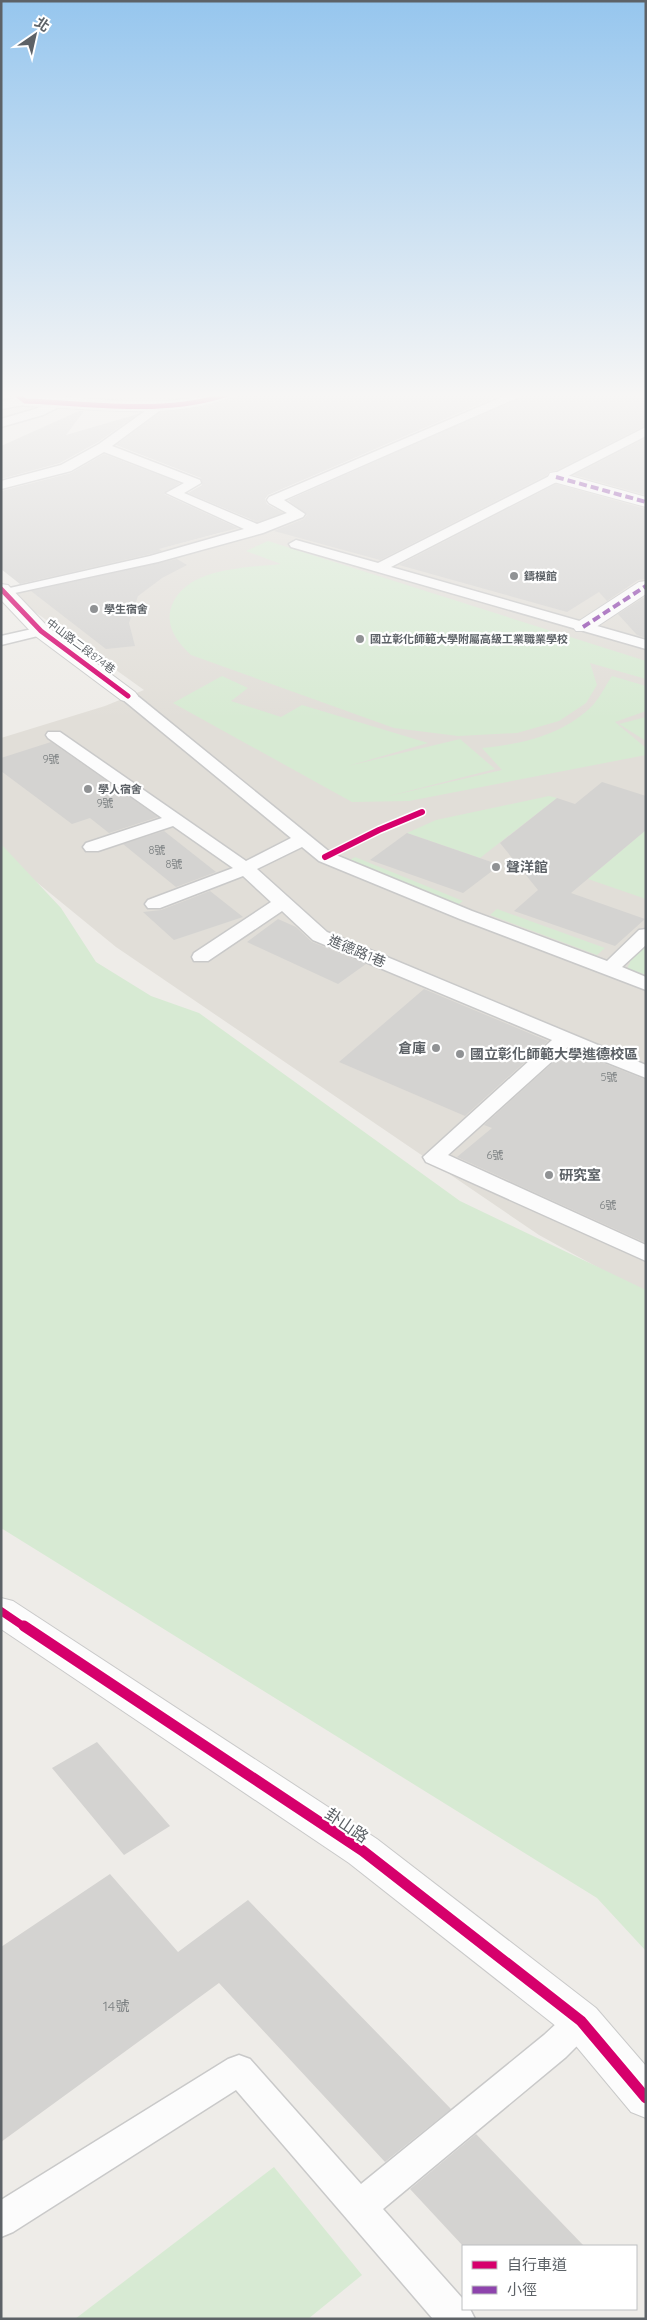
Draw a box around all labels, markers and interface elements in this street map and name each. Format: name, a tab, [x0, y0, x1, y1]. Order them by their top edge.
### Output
north arrow	[10, 10, 60, 60]
text: 北	[31, 13, 53, 36]
place label: 鑄模館	[524, 569, 557, 583]
marker: 鑄模館	[508, 570, 520, 582]
place label: 學生宿舍	[104, 602, 148, 616]
marker: 學生宿舍	[88, 603, 100, 615]
street label: 中山路二段874巷	[44, 616, 118, 676]
place label: 國立彰化師範大學附屬高級工業職業學校	[370, 632, 568, 646]
marker: 國立彰化師範大學附屬高級工業職業學校	[354, 633, 366, 645]
house number: 9號	[42, 752, 60, 766]
place label: 學人宿舍	[98, 782, 142, 796]
marker: 學人宿舍	[82, 783, 94, 795]
house number: 9號	[96, 796, 114, 810]
house number: 8號	[149, 843, 165, 857]
house number: 8號	[166, 857, 182, 871]
place label: 聲洋館	[506, 858, 548, 876]
marker: 聲洋館	[490, 861, 502, 873]
street label: 進德路1巷	[325, 931, 389, 971]
place label: 倉庫	[398, 1039, 426, 1057]
marker: 倉庫	[430, 1042, 442, 1054]
place label: 國立彰化師範大學進德校區	[470, 1045, 638, 1063]
marker: 國立彰化師範大學進德校區	[454, 1048, 466, 1060]
house number: 5號	[601, 1070, 618, 1084]
house number: 6號	[487, 1148, 503, 1162]
place label: 研究室	[559, 1166, 601, 1184]
marker: 研究室	[543, 1169, 555, 1181]
house number: 6號	[600, 1198, 616, 1212]
street label: 卦山路	[322, 1803, 372, 1847]
house number: 14號	[103, 1997, 129, 2015]
legend	[462, 2245, 637, 2310]
text: 自行車道	[507, 2255, 567, 2274]
text: 小徑	[507, 2280, 537, 2299]

